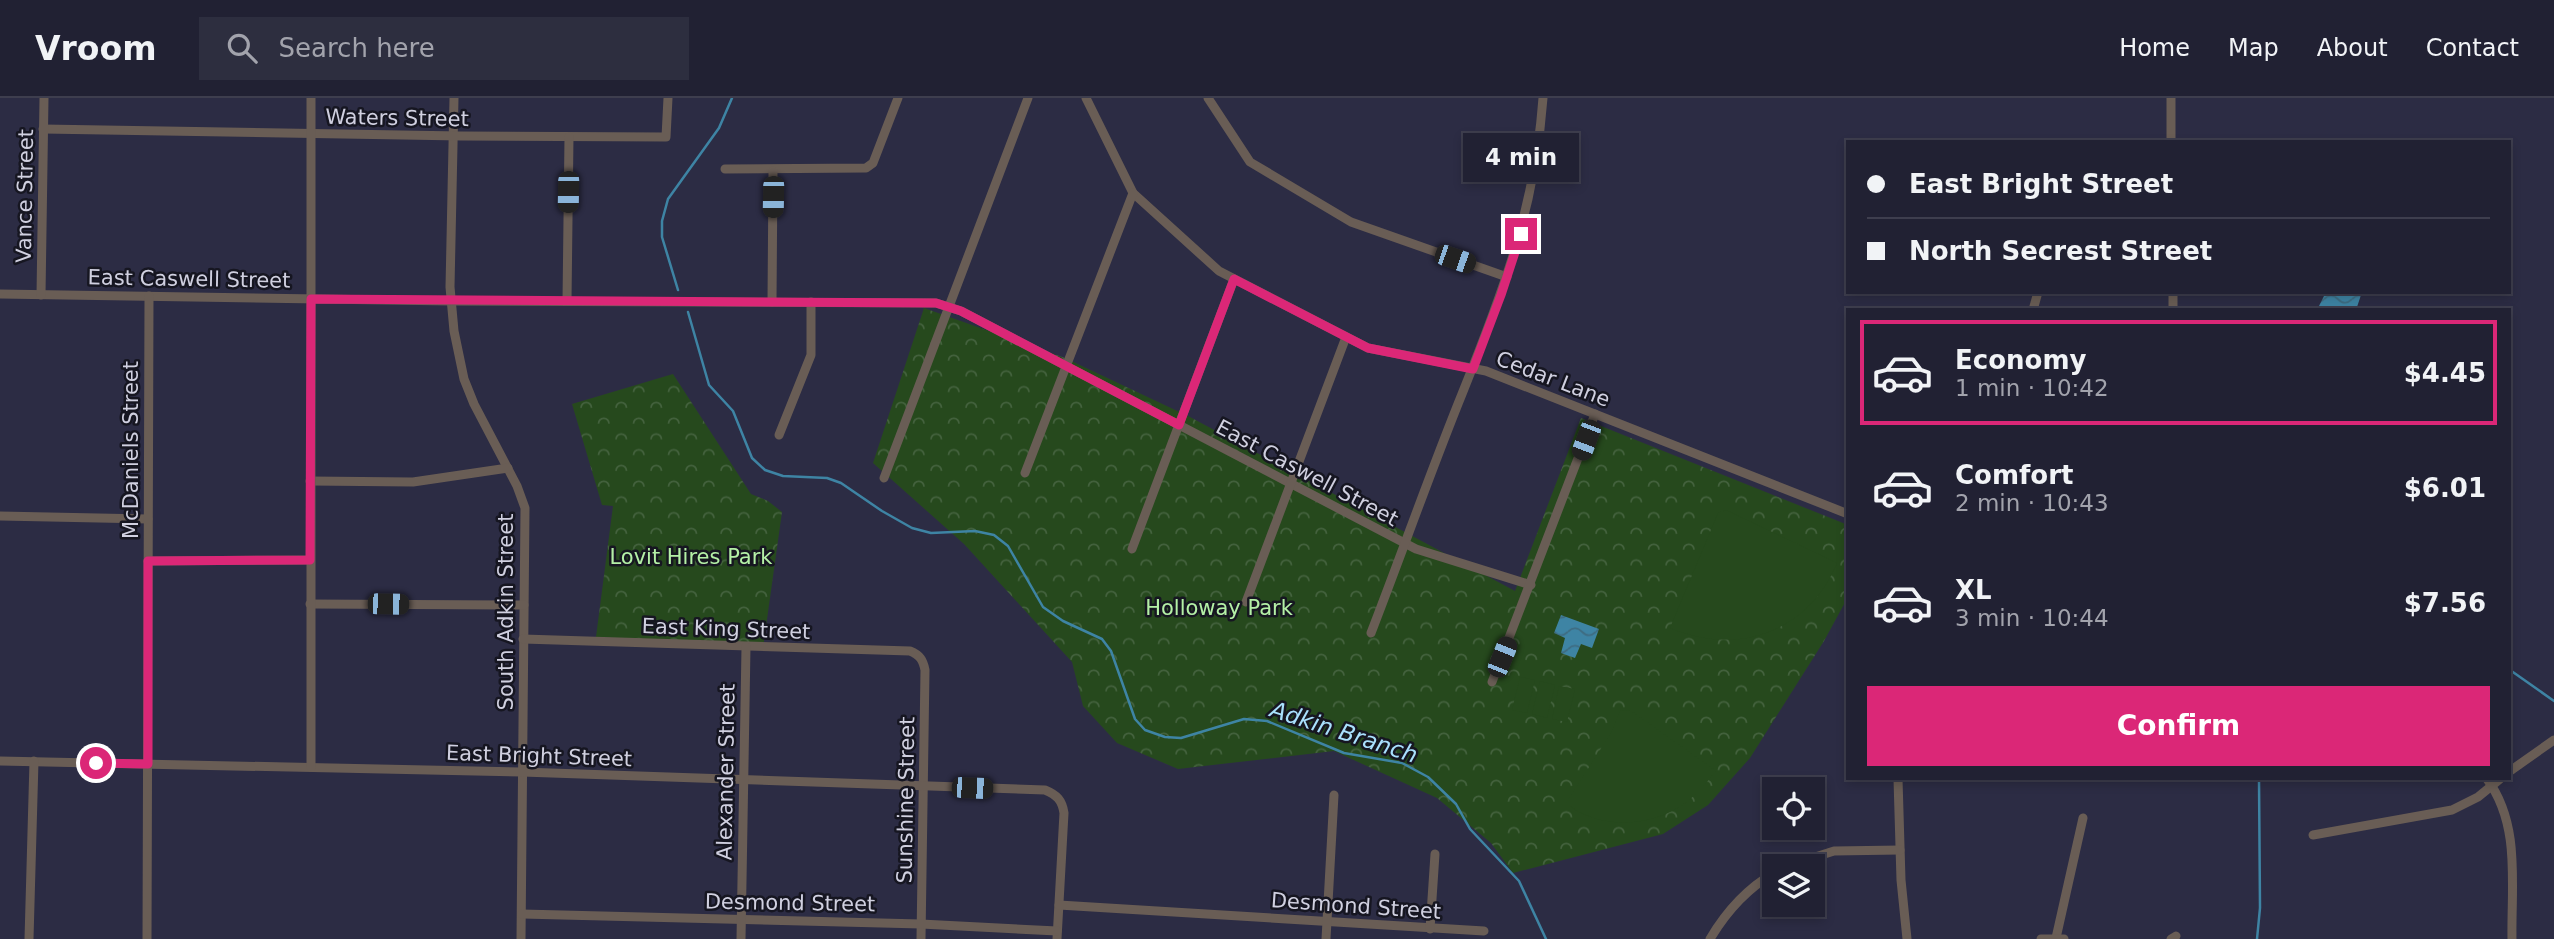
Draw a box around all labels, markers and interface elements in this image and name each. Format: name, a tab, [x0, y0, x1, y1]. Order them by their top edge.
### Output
search box	[199, 17, 689, 80]
text: Vroom	[35, 29, 157, 68]
icon: search	[223, 29, 261, 67]
text: Search here	[279, 33, 435, 63]
text: Home	[2119, 34, 2190, 62]
text: Map	[2228, 34, 2279, 62]
text: About	[2317, 34, 2388, 62]
text: Contact	[2426, 34, 2519, 62]
street label: Waters Street	[325, 105, 469, 131]
street label: Vance Street	[12, 129, 38, 263]
callout: 4 min	[1463, 132, 1579, 181]
text: 4 min	[1485, 144, 1557, 170]
text: East Bright Street	[1909, 169, 2173, 199]
car	[558, 171, 579, 213]
car	[763, 176, 784, 218]
route end	[1505, 218, 1537, 250]
text: North Secrest Street	[1909, 236, 2212, 266]
car	[1432, 242, 1479, 276]
street label: East Caswell Street	[87, 265, 291, 293]
icon: car	[1871, 341, 1934, 404]
text: Economy	[1955, 345, 2086, 375]
street label: Cedar Lane	[1493, 346, 1613, 412]
text: $4.45	[2404, 358, 2486, 388]
street label: McDaniels Street	[119, 361, 143, 539]
text: 1 min · 10:42	[1955, 375, 2109, 401]
street label: East Caswell Street	[1212, 415, 1402, 531]
car	[1569, 417, 1604, 463]
icon: car	[1871, 456, 1934, 519]
text: Comfort	[1955, 460, 2073, 490]
text: $6.01	[2404, 473, 2486, 503]
text: 2 min · 10:43	[1955, 490, 2109, 516]
street label: South Adkin Street	[494, 514, 518, 710]
park label: Lovit Hires Park	[609, 545, 773, 569]
icon: car	[1871, 571, 1934, 634]
text: XL	[1955, 575, 1992, 605]
text: $7.56	[2404, 588, 2486, 618]
car	[367, 593, 410, 615]
park label: Holloway Park	[1145, 596, 1294, 620]
text: 3 min · 10:44	[1955, 605, 2109, 631]
street label: East King Street	[641, 614, 811, 644]
car	[1485, 634, 1520, 680]
street label: Alexander Street	[712, 683, 740, 861]
button: Confirm	[1867, 686, 2490, 766]
water label: Adkin Branch	[1265, 695, 1421, 768]
street label: Sunshine Street	[893, 716, 919, 884]
street label: East Bright Street	[446, 741, 632, 771]
route start	[80, 747, 112, 779]
car	[951, 777, 994, 799]
map controls	[1762, 777, 1825, 917]
button: locate	[1762, 777, 1825, 840]
button: layers	[1762, 854, 1825, 917]
street label: Desmond Street	[1270, 888, 1442, 924]
street label: Desmond Street	[705, 890, 875, 916]

